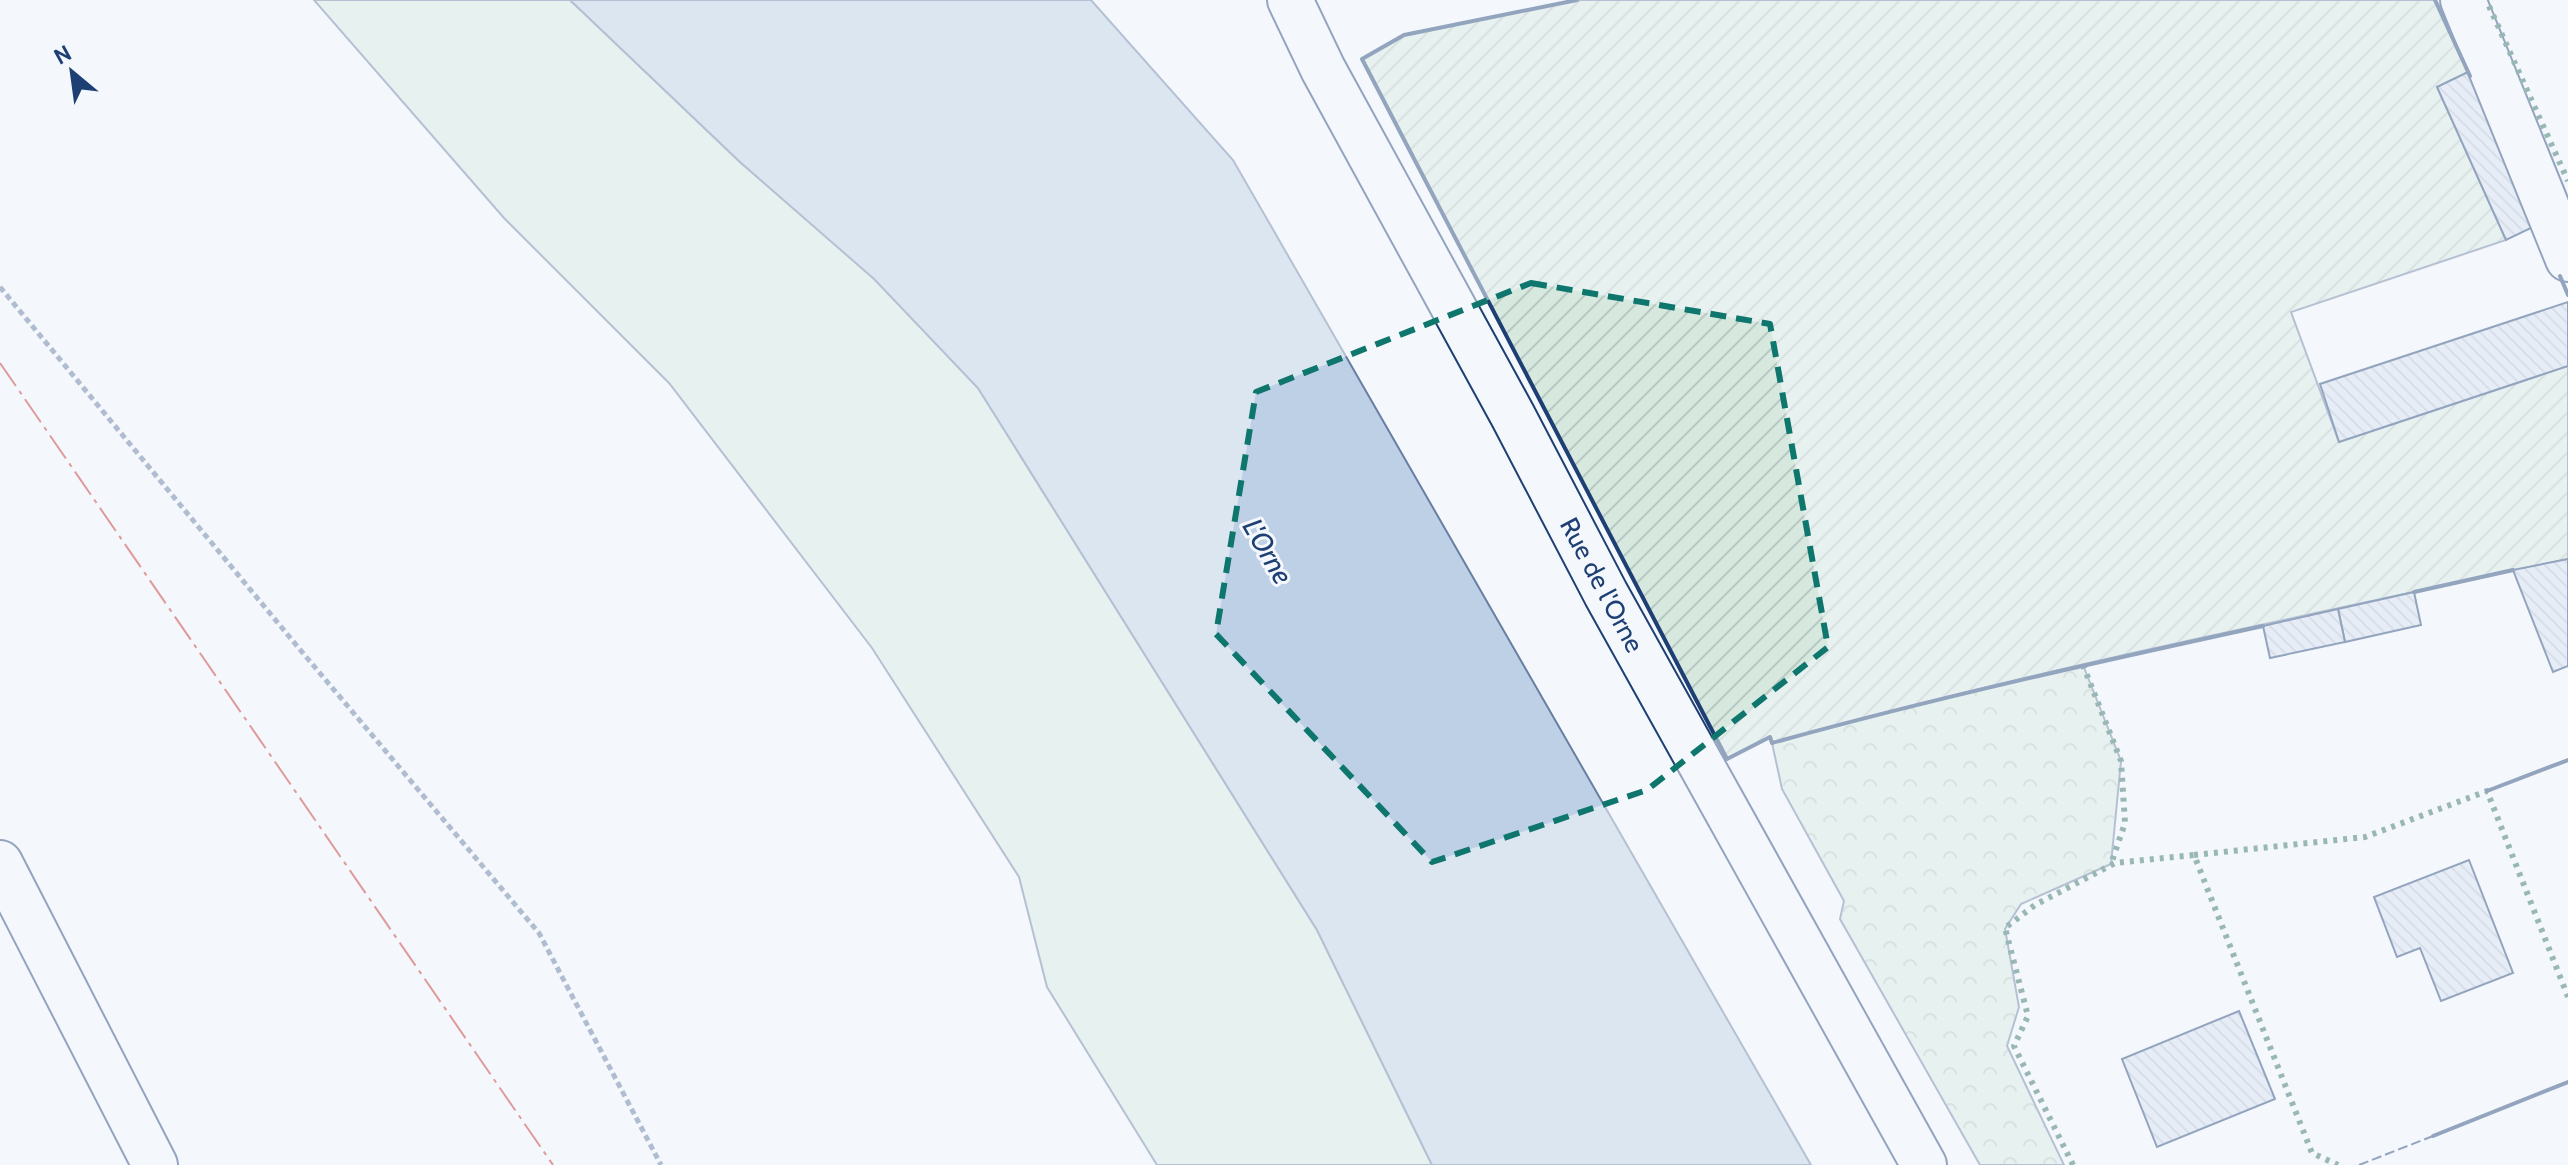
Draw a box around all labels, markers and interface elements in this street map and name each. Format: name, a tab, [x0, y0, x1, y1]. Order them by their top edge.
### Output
north arrow	[32, 32, 112, 112]
text: N	[49, 39, 76, 71]
water label: L'Orne	[1236, 512, 1300, 590]
street label: Rue de l'Orne	[1553, 512, 1651, 658]

